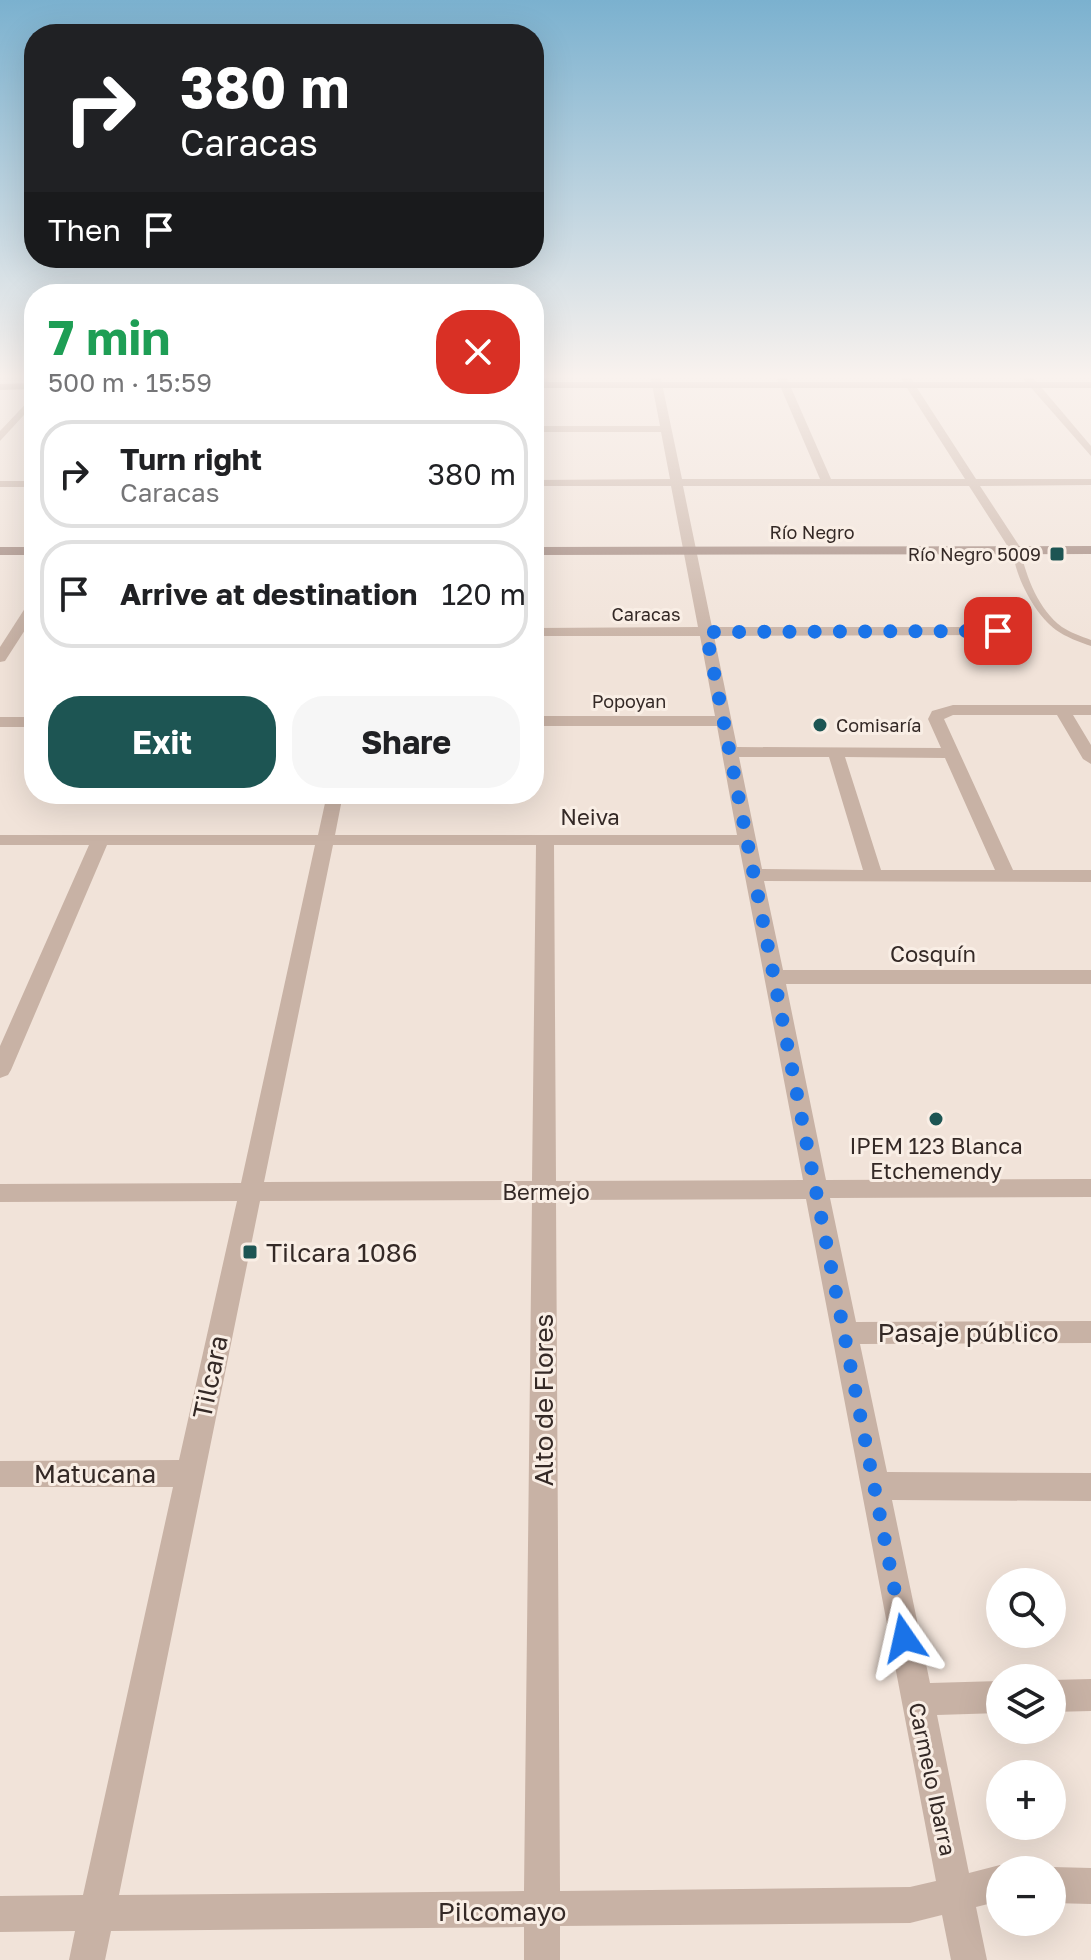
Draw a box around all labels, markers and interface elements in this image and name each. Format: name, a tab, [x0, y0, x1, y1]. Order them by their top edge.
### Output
text: 380 m	[180, 53, 349, 120]
icon: right	[48, 56, 152, 160]
text: Caracas	[180, 121, 318, 164]
icon: arrive	[137, 208, 181, 252]
text: Then	[48, 212, 121, 248]
text: 7 min	[48, 308, 170, 366]
button: close	[436, 310, 520, 394]
text: 500 m · 15:59	[48, 367, 212, 398]
text: Turn right	[120, 441, 262, 477]
icon: right	[52, 452, 96, 496]
text: 380 m	[428, 456, 516, 492]
text: Caracas	[120, 477, 220, 508]
street label: Río Negro	[769, 521, 855, 543]
place label: Río Negro 5009	[908, 543, 1041, 565]
marker: Río Negro 5009	[1048, 545, 1066, 563]
icon: arrive	[52, 572, 96, 616]
text: Arrive at destination	[120, 576, 417, 612]
text: 120 m	[441, 576, 526, 612]
pin	[964, 597, 1032, 665]
street label: Caracas	[612, 603, 680, 625]
icon: arrive	[976, 609, 1020, 653]
street label: Popoyan	[592, 690, 666, 712]
button: Exit	[48, 696, 276, 788]
button: Share	[292, 696, 520, 788]
place label: Comisaría	[836, 714, 922, 736]
marker: Comisaría	[811, 716, 829, 734]
street label: Neiva	[560, 803, 620, 830]
street label: Cosquín	[890, 940, 976, 967]
marker: IPEM 123 Blanca Etchemendy	[927, 1110, 945, 1128]
place label: IPEM 123 Blanca Etchemendy	[849, 1132, 1023, 1184]
street label: Bermejo	[502, 1178, 590, 1205]
place label: Tilcara 1086	[266, 1237, 417, 1268]
marker: Tilcara 1086	[241, 1243, 259, 1261]
street label: Alto de Flores	[528, 1314, 559, 1486]
street label: Pasaje público	[877, 1317, 1059, 1348]
street label: Tilcara	[186, 1332, 234, 1422]
street label: Matucana	[34, 1458, 156, 1489]
map controls	[986, 1568, 1066, 1936]
button: search	[986, 1568, 1066, 1648]
position arrow	[862, 1596, 946, 1680]
button: layers	[986, 1664, 1066, 1744]
street label: Carmelo Ibarra	[904, 1700, 962, 1858]
button: +	[986, 1760, 1066, 1840]
button: −	[986, 1856, 1066, 1936]
street label: Pilcomayo	[438, 1896, 566, 1927]

